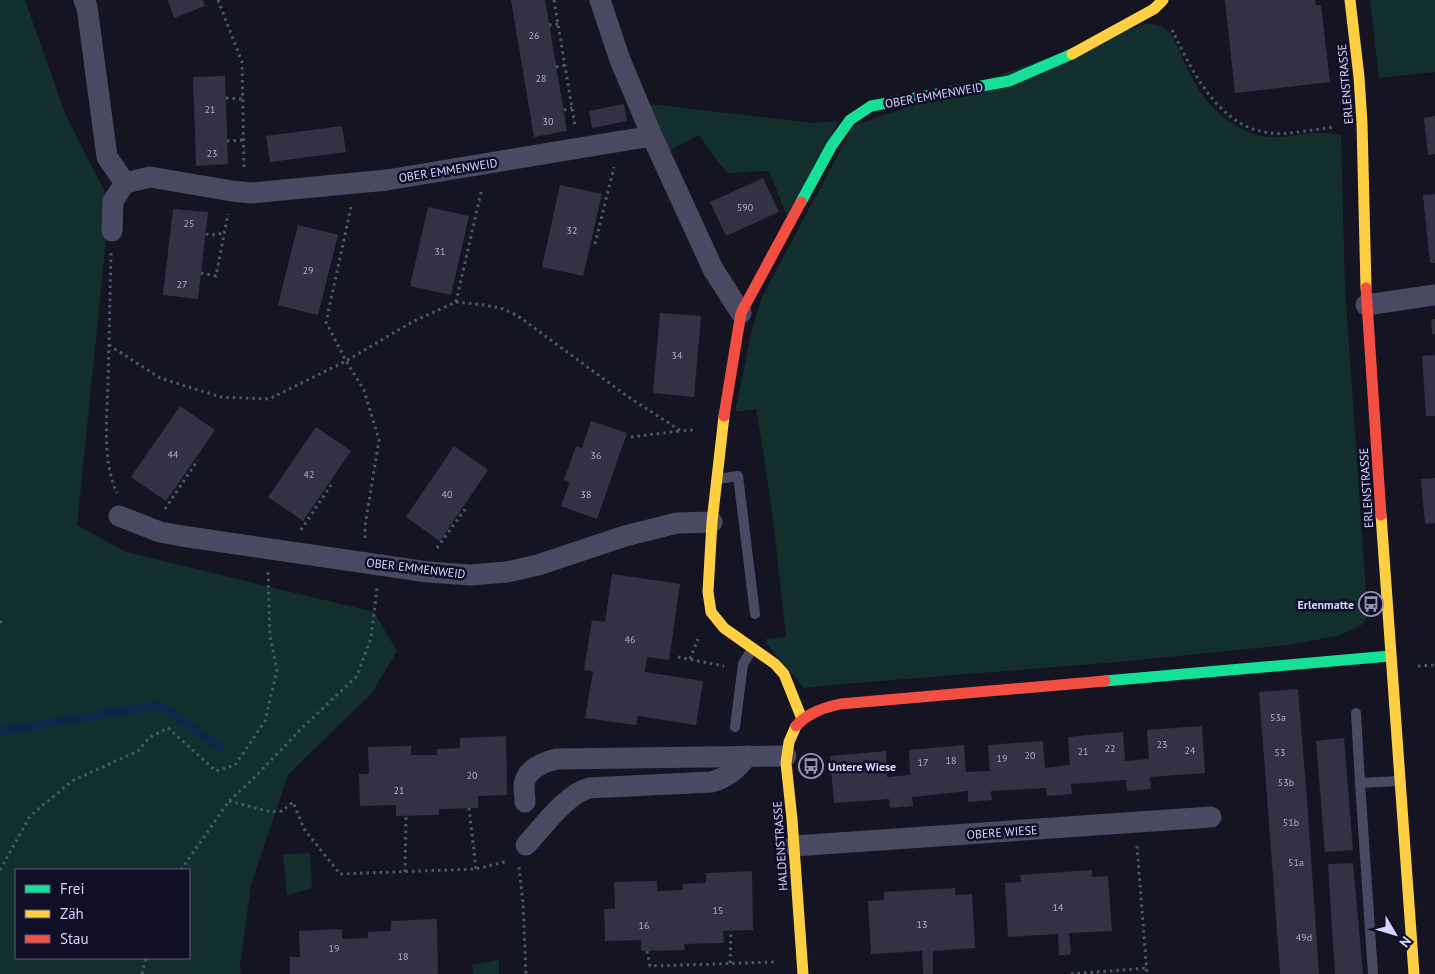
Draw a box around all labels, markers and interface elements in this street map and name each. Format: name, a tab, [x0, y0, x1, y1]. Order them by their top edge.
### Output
house number: 26	[529, 29, 539, 42]
street label: ERLENSTRASSE	[1334, 43, 1356, 125]
house number: 28	[536, 72, 546, 85]
street label: OBER EMMENWEID	[884, 79, 985, 111]
house number: 21	[205, 103, 215, 116]
house number: 30	[543, 115, 554, 128]
house number: 23	[207, 147, 217, 160]
street label: OBER EMMENWEID	[398, 155, 499, 185]
house number: 590	[737, 201, 754, 214]
house number: 25	[184, 217, 194, 230]
house number: 32	[567, 224, 577, 237]
house number: 31	[435, 245, 445, 258]
house number: 29	[303, 264, 313, 277]
house number: 27	[177, 278, 187, 291]
house number: 34	[672, 349, 683, 362]
street label: ERLENSTRASSE	[1356, 447, 1376, 529]
house number: 44	[168, 448, 179, 461]
house number: 36	[591, 449, 601, 462]
house number: 42	[304, 468, 314, 481]
house number: 40	[442, 488, 453, 501]
house number: 38	[581, 488, 591, 501]
street label: OBER EMMENWEID	[366, 554, 467, 582]
bus stop icon: Erlenmatte	[1358, 591, 1384, 617]
place label: Erlenmatte	[1297, 597, 1354, 612]
house number: 46	[625, 633, 635, 646]
house number: 53a	[1270, 711, 1286, 724]
house number: 23	[1157, 738, 1167, 751]
house number: 22	[1105, 742, 1115, 755]
house number: 24	[1185, 744, 1196, 757]
house number: 21	[1078, 745, 1088, 758]
house number: 53	[1275, 746, 1285, 759]
house number: 20	[1025, 749, 1036, 762]
house number: 19	[997, 752, 1007, 765]
bus stop icon: Untere Wiese	[798, 753, 824, 779]
house number: 18	[946, 754, 956, 767]
house number: 17	[918, 756, 928, 769]
place label: Untere Wiese	[828, 759, 896, 774]
house number: 20	[467, 769, 478, 782]
house number: 53b	[1278, 776, 1294, 789]
house number: 21	[394, 784, 404, 797]
street label: HALDENSTRASSE	[769, 801, 791, 891]
house number: 51b	[1283, 816, 1299, 829]
street label: OBERE WIESE	[966, 822, 1038, 842]
house number: 51a	[1288, 856, 1304, 869]
legend	[15, 869, 190, 959]
text: Frei	[60, 879, 85, 898]
house number: 14	[1053, 901, 1064, 914]
text: Zäh	[60, 904, 84, 923]
house number: 15	[713, 904, 723, 917]
north arrow	[1370, 909, 1420, 959]
house number: 13	[917, 918, 927, 931]
house number: 16	[639, 919, 649, 932]
text: Stau	[60, 929, 89, 948]
house number: 49d	[1296, 931, 1312, 944]
text: N	[1395, 933, 1415, 951]
house number: 19	[329, 942, 339, 955]
house number: 18	[398, 950, 408, 963]

